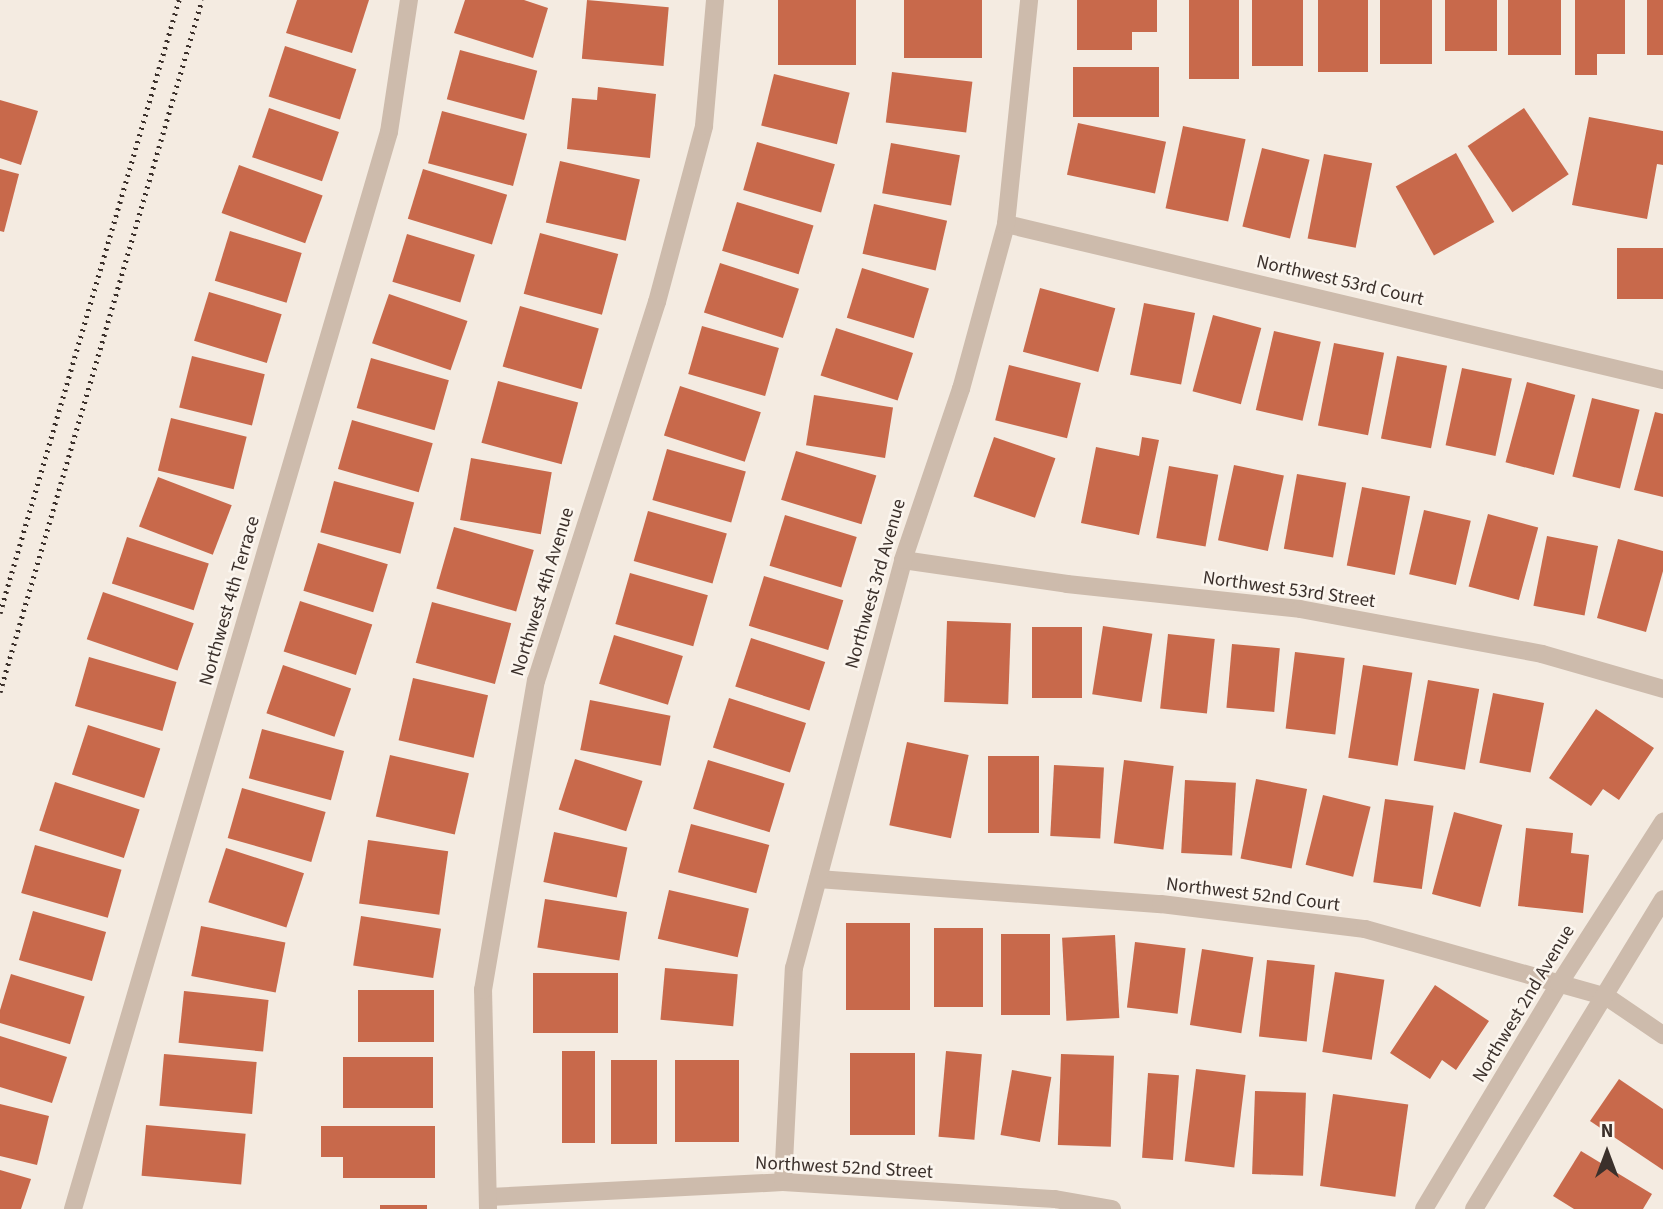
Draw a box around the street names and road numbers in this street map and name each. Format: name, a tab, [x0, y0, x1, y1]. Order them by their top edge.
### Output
street label: Northwest 53rd Court	[1254, 251, 1426, 311]
street label: Northwest 3rd Avenue	[841, 497, 911, 671]
street label: Northwest 4th Avenue	[506, 505, 580, 679]
street label: Northwest 4th Terrace	[195, 514, 265, 688]
street label: Northwest 53rd Street	[1201, 567, 1377, 613]
street label: Northwest 52nd Court	[1165, 873, 1341, 917]
street label: Northwest 2nd Avenue	[1468, 921, 1580, 1087]
street label: Northwest 52nd Street	[755, 1152, 933, 1184]

